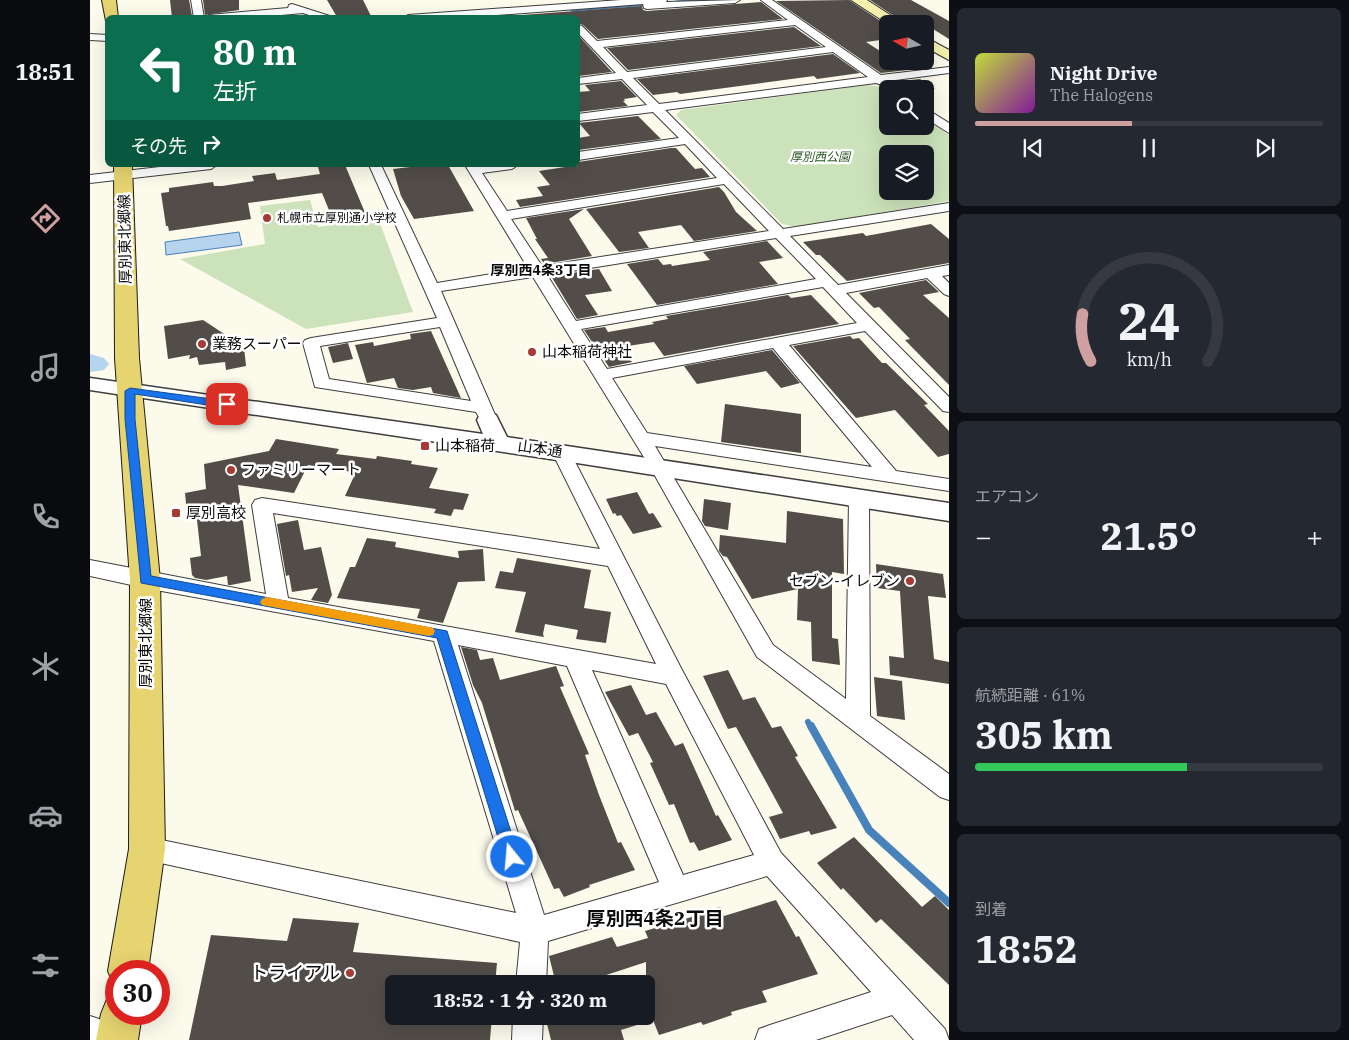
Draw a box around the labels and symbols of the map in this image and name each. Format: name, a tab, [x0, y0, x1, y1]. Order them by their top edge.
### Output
north arrow	[879, 15, 934, 70]
park label: 厚別西公園	[790, 149, 852, 164]
street label: 厚別東北郷線	[114, 194, 135, 284]
place label: 札幌市立厚別通小学校	[277, 210, 397, 225]
marker: 札幌市立厚別通小学校	[261, 212, 273, 224]
district label: 厚別西4条3丁目	[491, 261, 591, 279]
place label: 業務スーパー	[212, 334, 302, 353]
marker: 業務スーパー	[196, 338, 208, 350]
place label: 山本稲荷神社	[542, 342, 632, 361]
marker: 山本稲荷神社	[526, 346, 538, 358]
pin	[206, 383, 248, 425]
place label: 山本稲荷	[435, 436, 495, 455]
street label: 山本通	[516, 436, 564, 461]
marker: 山本稲荷	[419, 440, 431, 452]
place label: ファミリーマート	[241, 460, 361, 479]
marker: ファミリーマート	[225, 464, 237, 476]
place label: 厚別高校	[186, 503, 246, 522]
marker: 厚別高校	[170, 507, 182, 519]
place label: セブン-イレブン	[789, 571, 900, 590]
marker: セブン-イレブン	[904, 575, 916, 587]
street label: 厚別東北郷線	[136, 598, 155, 688]
position arrow	[485, 830, 537, 882]
district label: 厚別西4条2丁目	[587, 906, 723, 930]
speed limit sign: 30	[105, 960, 170, 1025]
place label: トライアル	[250, 961, 340, 984]
marker: トライアル	[344, 967, 356, 979]

